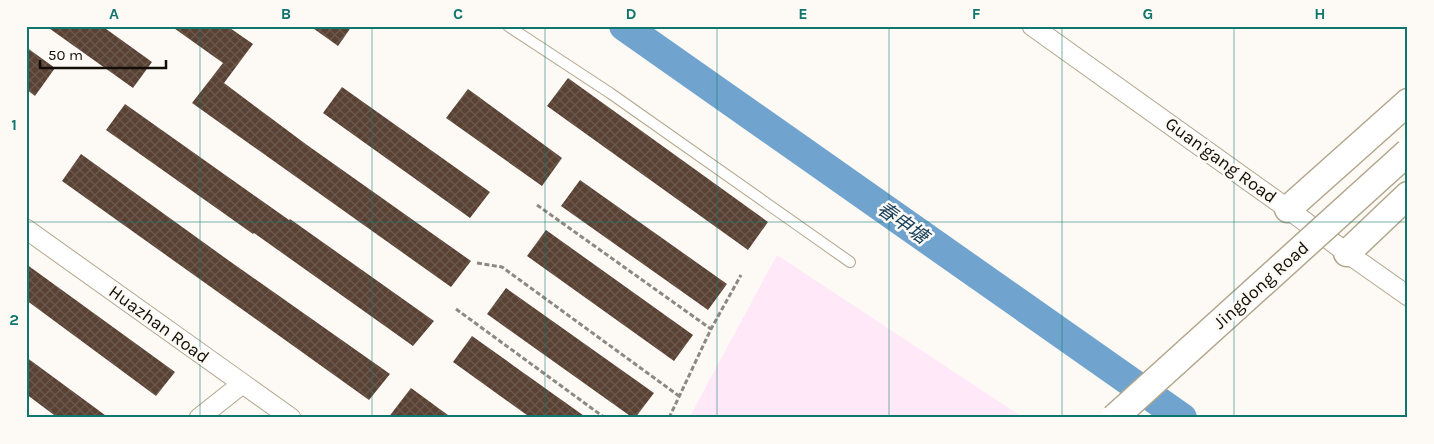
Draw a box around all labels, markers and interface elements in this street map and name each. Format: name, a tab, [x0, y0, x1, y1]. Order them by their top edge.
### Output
text: A	[109, 4, 119, 23]
text: B	[281, 4, 291, 23]
text: C	[453, 4, 463, 23]
text: D	[626, 4, 637, 23]
text: E	[798, 4, 808, 23]
text: F	[972, 4, 981, 23]
text: G	[1143, 4, 1153, 23]
text: H	[1314, 4, 1326, 23]
scale bar	[40, 38, 166, 70]
text: 50 m	[48, 46, 83, 64]
street label: Guan'gang Road	[1161, 112, 1281, 208]
text: 1	[11, 115, 17, 134]
water label: 春申塘	[873, 197, 935, 250]
street label: Jingdong Road	[1209, 236, 1313, 334]
street label: Huazhan Road	[105, 280, 213, 368]
text: 2	[9, 310, 19, 329]

